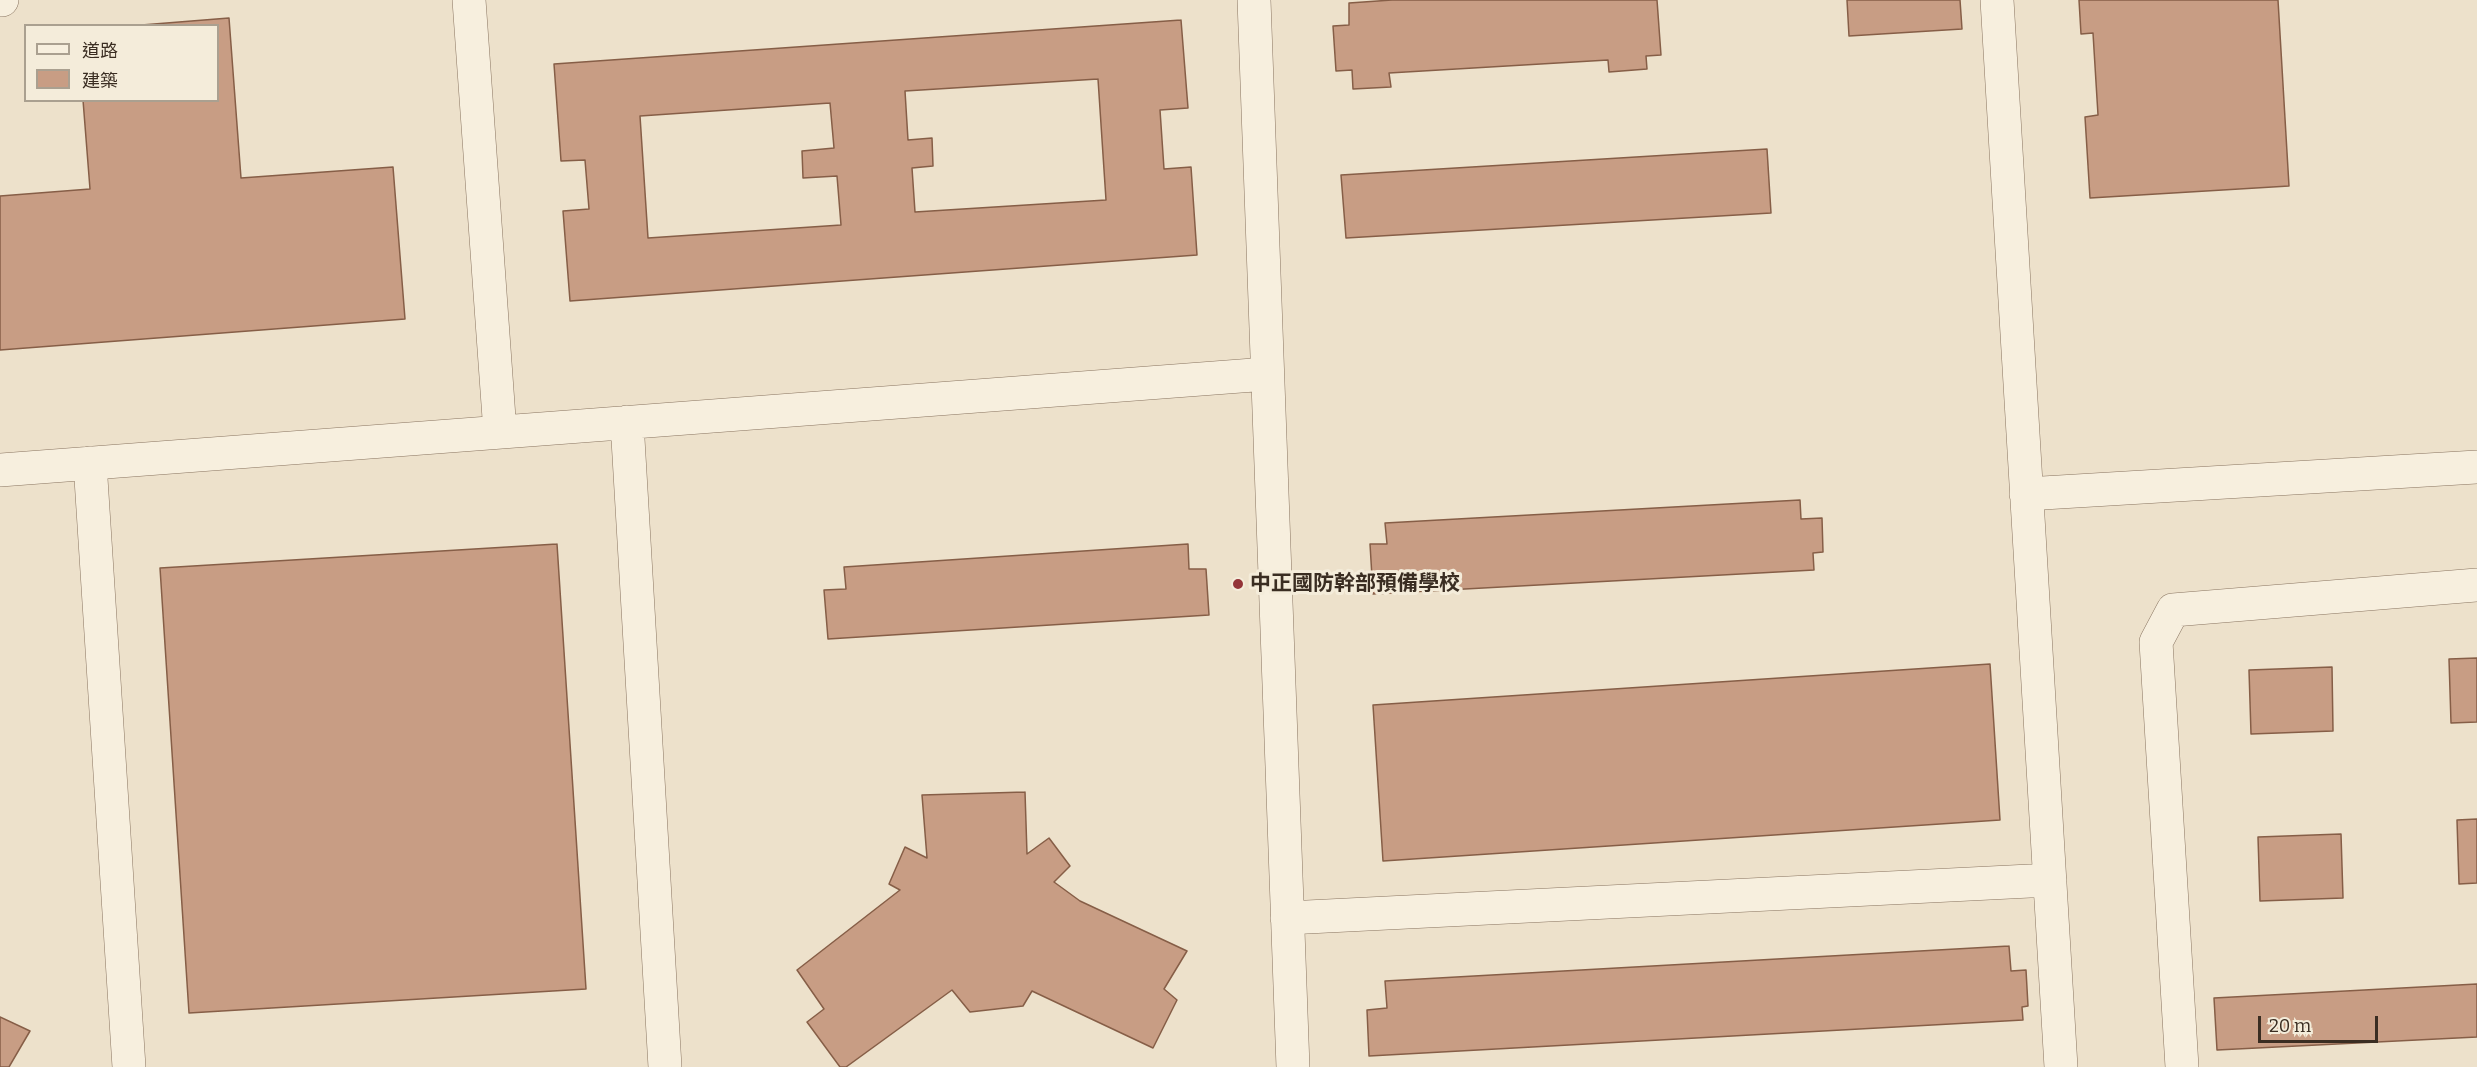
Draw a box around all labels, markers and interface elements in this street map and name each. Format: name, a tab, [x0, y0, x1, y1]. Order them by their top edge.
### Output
legend	[24, 24, 219, 102]
text: 道路	[82, 40, 118, 62]
text: 建築	[82, 70, 118, 92]
place label: 中正國防幹部預備學校	[1250, 571, 1460, 597]
marker: 中正國防幹部預備學校	[1231, 577, 1245, 591]
scale bar	[2261, 1004, 2381, 1042]
text: 20 m	[2269, 1015, 2311, 1037]

